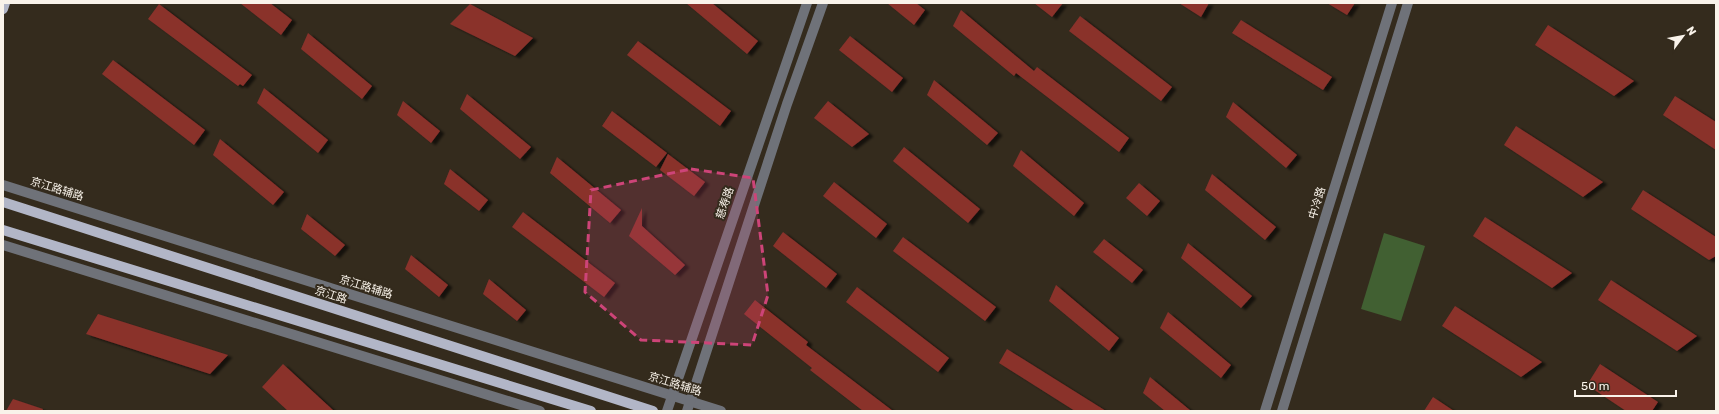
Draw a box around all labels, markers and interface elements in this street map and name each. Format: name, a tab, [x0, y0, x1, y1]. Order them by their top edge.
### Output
north arrow	[1663, 16, 1703, 56]
text: N	[1683, 24, 1699, 38]
street label: 京江路辅路	[29, 175, 85, 203]
street label: 慈寿路	[713, 185, 737, 221]
street label: 中冷路	[1306, 185, 1328, 221]
street label: 京江路辅路	[338, 273, 394, 301]
street label: 京江路	[313, 284, 349, 306]
street label: 京江路辅路	[647, 370, 703, 398]
scale bar	[1575, 372, 1676, 398]
text: 50 m	[1581, 379, 1609, 393]

